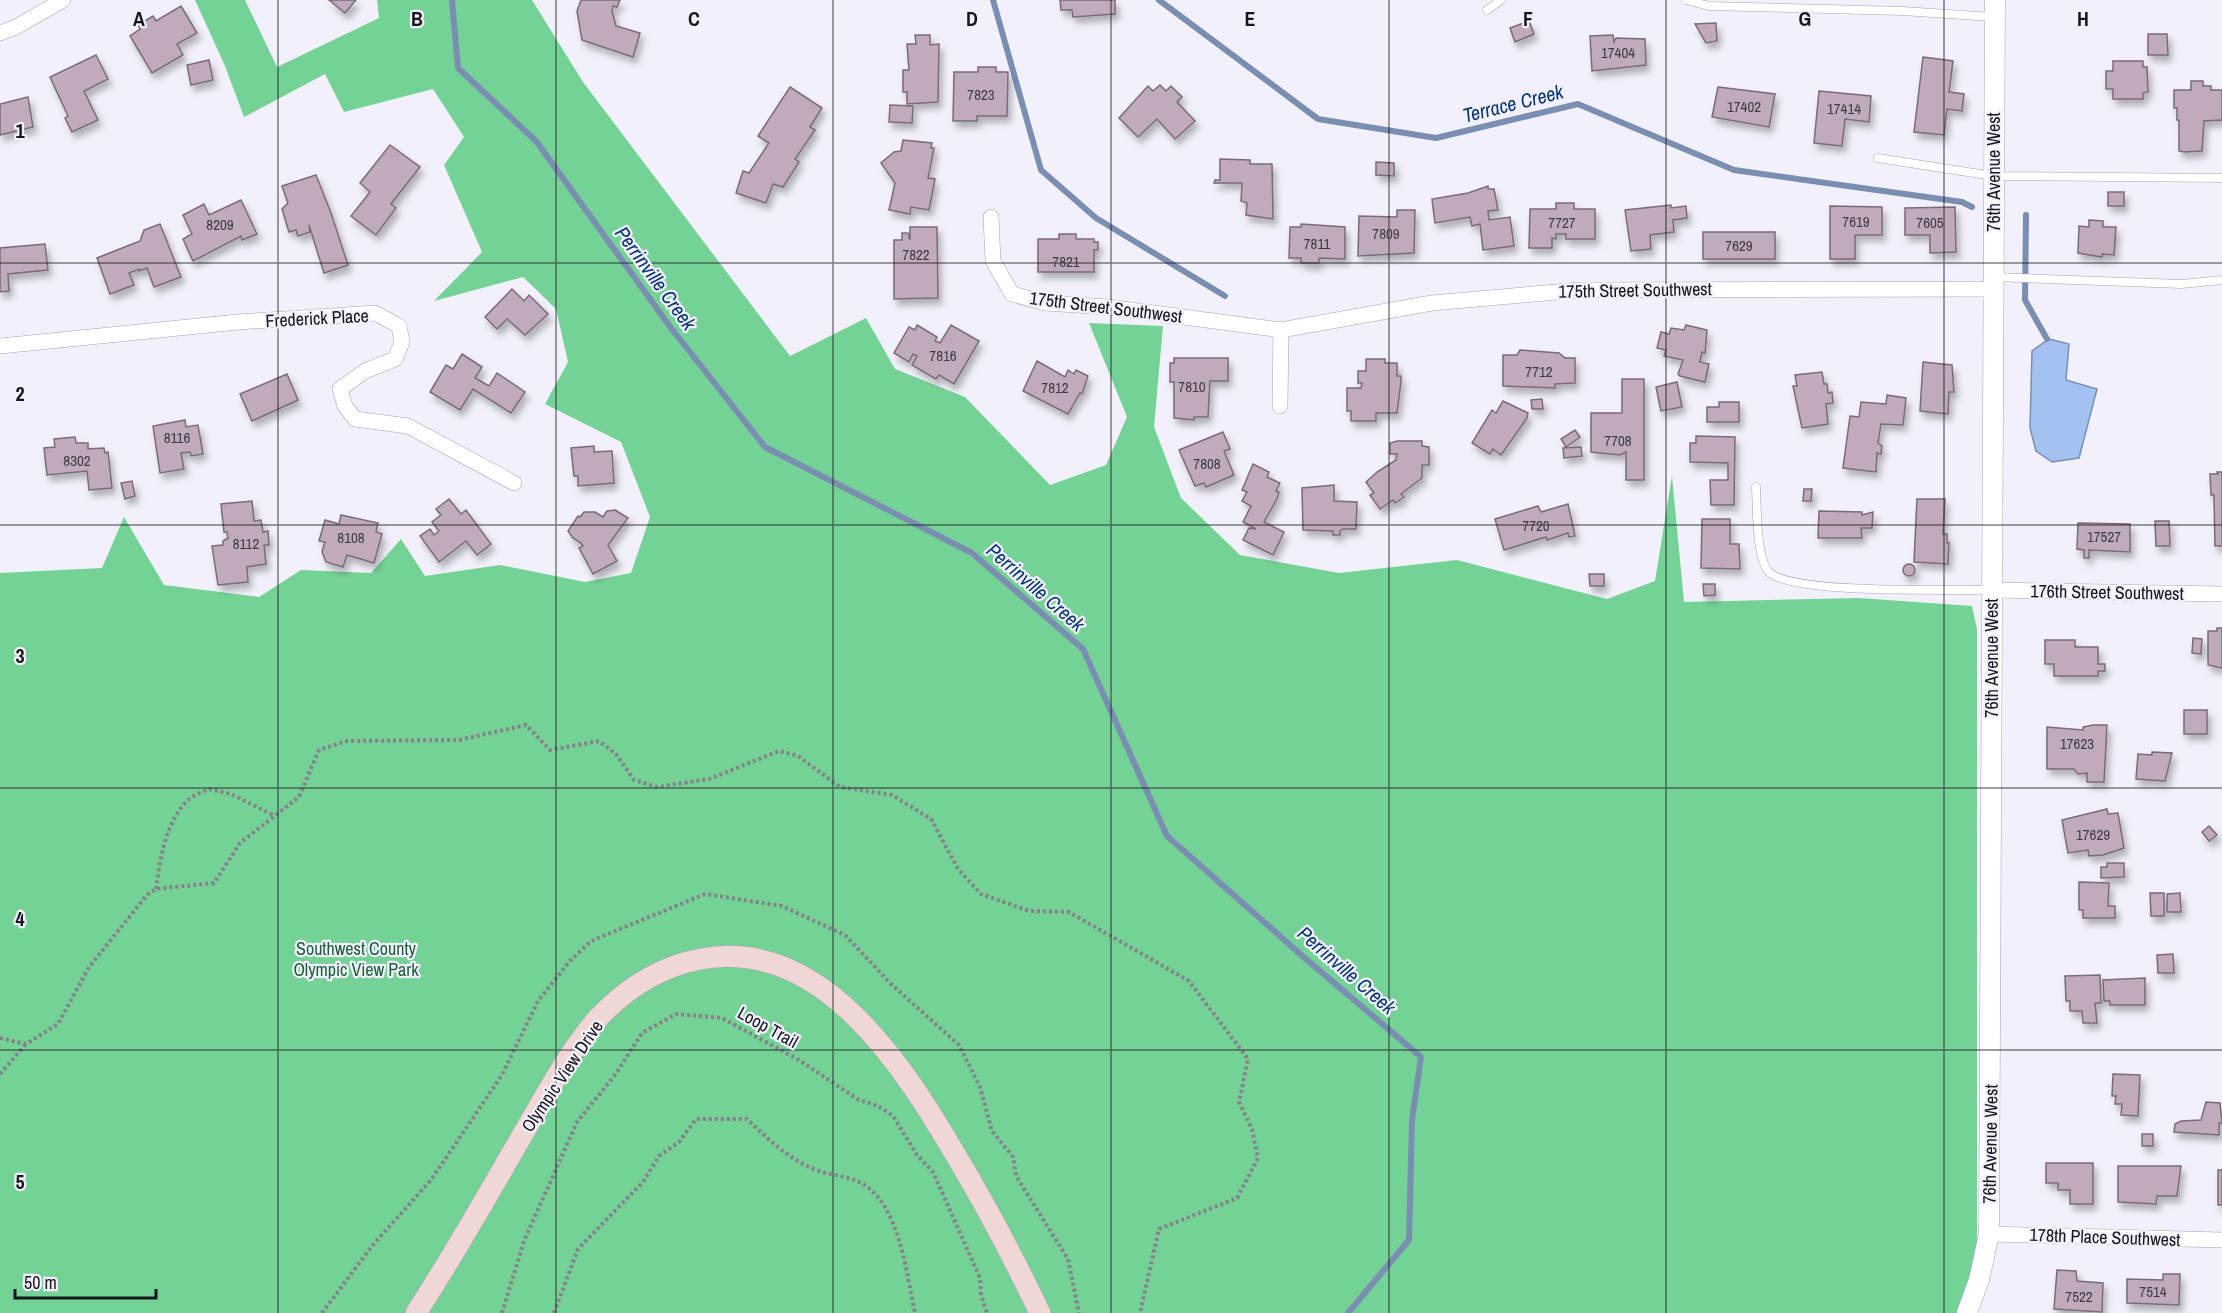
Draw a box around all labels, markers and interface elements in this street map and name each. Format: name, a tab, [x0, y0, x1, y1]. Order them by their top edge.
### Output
text: A	[133, 5, 145, 32]
text: B	[411, 5, 423, 32]
text: C	[688, 5, 700, 32]
text: D	[966, 5, 978, 32]
text: E	[1245, 5, 1256, 32]
text: F	[1523, 5, 1533, 32]
text: G	[1799, 5, 1811, 32]
text: H	[2077, 5, 2089, 32]
house number: 17404	[1601, 42, 1635, 63]
water label: Terrace Creek	[1460, 77, 1567, 129]
house number: 7823	[967, 84, 995, 105]
house number: 17402	[1727, 96, 1761, 117]
house number: 17414	[1827, 98, 1861, 119]
street label: 76th Avenue West	[1981, 112, 2006, 232]
text: 1	[15, 117, 25, 144]
house number: 7619	[1842, 211, 1870, 232]
house number: 7727	[1548, 212, 1576, 233]
house number: 7605	[1916, 212, 1944, 233]
house number: 8209	[206, 214, 234, 235]
water label: Perrinville Creek	[609, 221, 703, 336]
house number: 7809	[1372, 223, 1400, 244]
house number: 7811	[1304, 233, 1330, 254]
house number: 7629	[1725, 235, 1753, 256]
house number: 7822	[902, 244, 930, 265]
house number: 7821	[1052, 251, 1080, 272]
street label: 175th Street Southwest	[1558, 276, 1712, 304]
street label: 175th Street Southwest	[1028, 285, 1184, 329]
street label: Frederick Place	[265, 303, 369, 333]
house number: 7816	[929, 345, 957, 366]
house number: 7712	[1525, 361, 1553, 382]
house number: 7810	[1178, 376, 1206, 397]
house number: 7812	[1041, 377, 1069, 398]
text: 2	[15, 380, 25, 407]
house number: 8116	[164, 427, 190, 448]
house number: 7708	[1604, 430, 1632, 451]
house number: 8302	[63, 450, 91, 471]
house number: 7808	[1193, 453, 1221, 474]
house number: 7720	[1522, 515, 1550, 536]
house number: 17527	[2087, 526, 2121, 547]
house number: 8108	[337, 527, 365, 548]
house number: 8112	[233, 533, 259, 554]
water label: Perrinville Creek	[981, 537, 1092, 638]
street label: 176th Street Southwest	[2030, 578, 2184, 606]
street label: 76th Avenue West	[1979, 598, 2004, 718]
text: 3	[15, 642, 25, 669]
house number: 17623	[2060, 733, 2094, 754]
house number: 17629	[2076, 824, 2110, 845]
text: 4	[15, 905, 25, 932]
water label: Perrinville Creek	[1292, 920, 1403, 1021]
park label: Southwest County Olympic View Park	[293, 936, 419, 982]
street label: Loop Trail	[733, 1000, 803, 1054]
street label: Olympic View Drive	[515, 1015, 609, 1137]
street label: 76th Avenue West	[1976, 1084, 2004, 1204]
text: 5	[15, 1168, 25, 1195]
street label: 178th Place Southwest	[2029, 1222, 2181, 1252]
scale bar	[15, 1262, 156, 1300]
text: 50 m	[24, 1270, 57, 1295]
house number: 7514	[2139, 1281, 2167, 1302]
house number: 7522	[2065, 1286, 2093, 1307]

